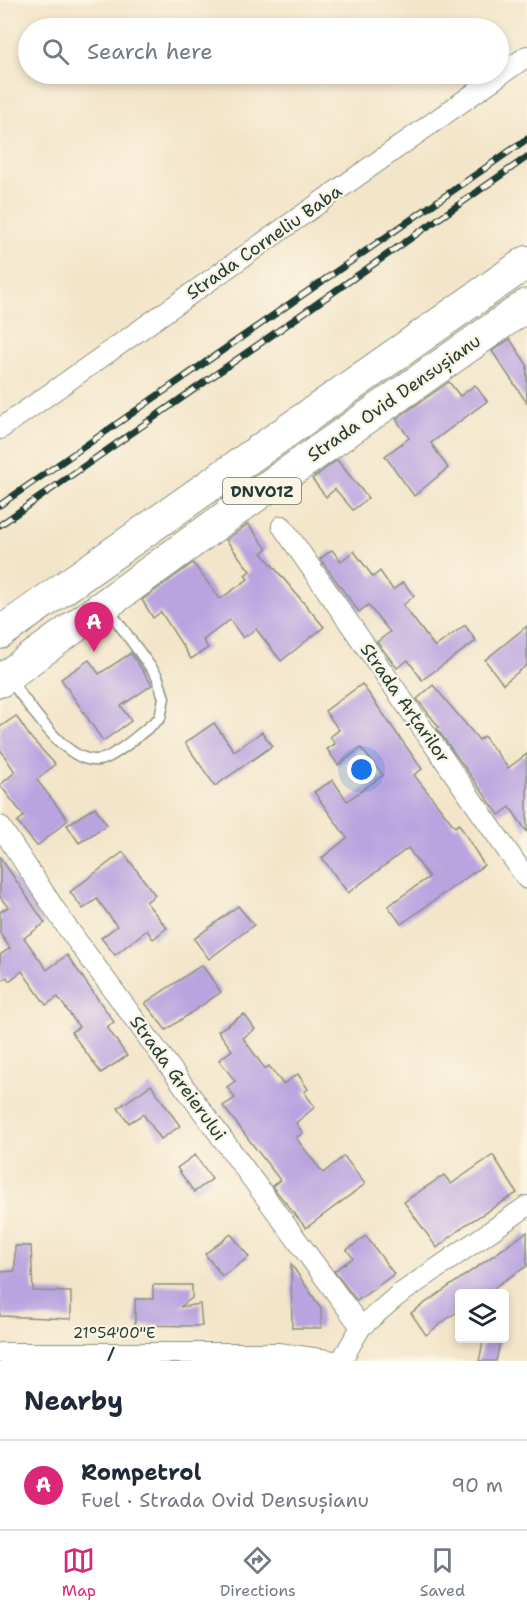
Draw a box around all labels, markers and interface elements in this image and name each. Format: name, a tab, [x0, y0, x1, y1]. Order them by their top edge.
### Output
search box	[18, 18, 509, 84]
icon: search	[39, 35, 72, 68]
text: Search here	[87, 37, 213, 66]
street label: Strada Corneliu Baba	[181, 179, 347, 305]
street label: Strada Ovid Densușianu	[302, 329, 486, 467]
road number: DNVO1Z	[223, 478, 301, 504]
pin: A	[74, 602, 113, 652]
street label: Strada Arțarilor	[355, 638, 455, 768]
your location	[347, 755, 376, 784]
street label: Strada Greierului	[124, 1011, 232, 1145]
map controls	[455, 1289, 509, 1343]
button: layers	[455, 1289, 509, 1343]
text: 21°54'00"E	[73, 1323, 155, 1343]
text: Nearby	[24, 1383, 123, 1418]
text: Rompetrol	[81, 1458, 201, 1487]
text: A	[36, 1472, 51, 1498]
text: 90 m	[451, 1472, 503, 1498]
text: Fuel · Strada Ovid Densușianu	[81, 1487, 369, 1513]
tab: Map	[62, 1544, 96, 1601]
tab: Directions	[220, 1544, 296, 1601]
tab: Saved	[420, 1544, 465, 1601]

